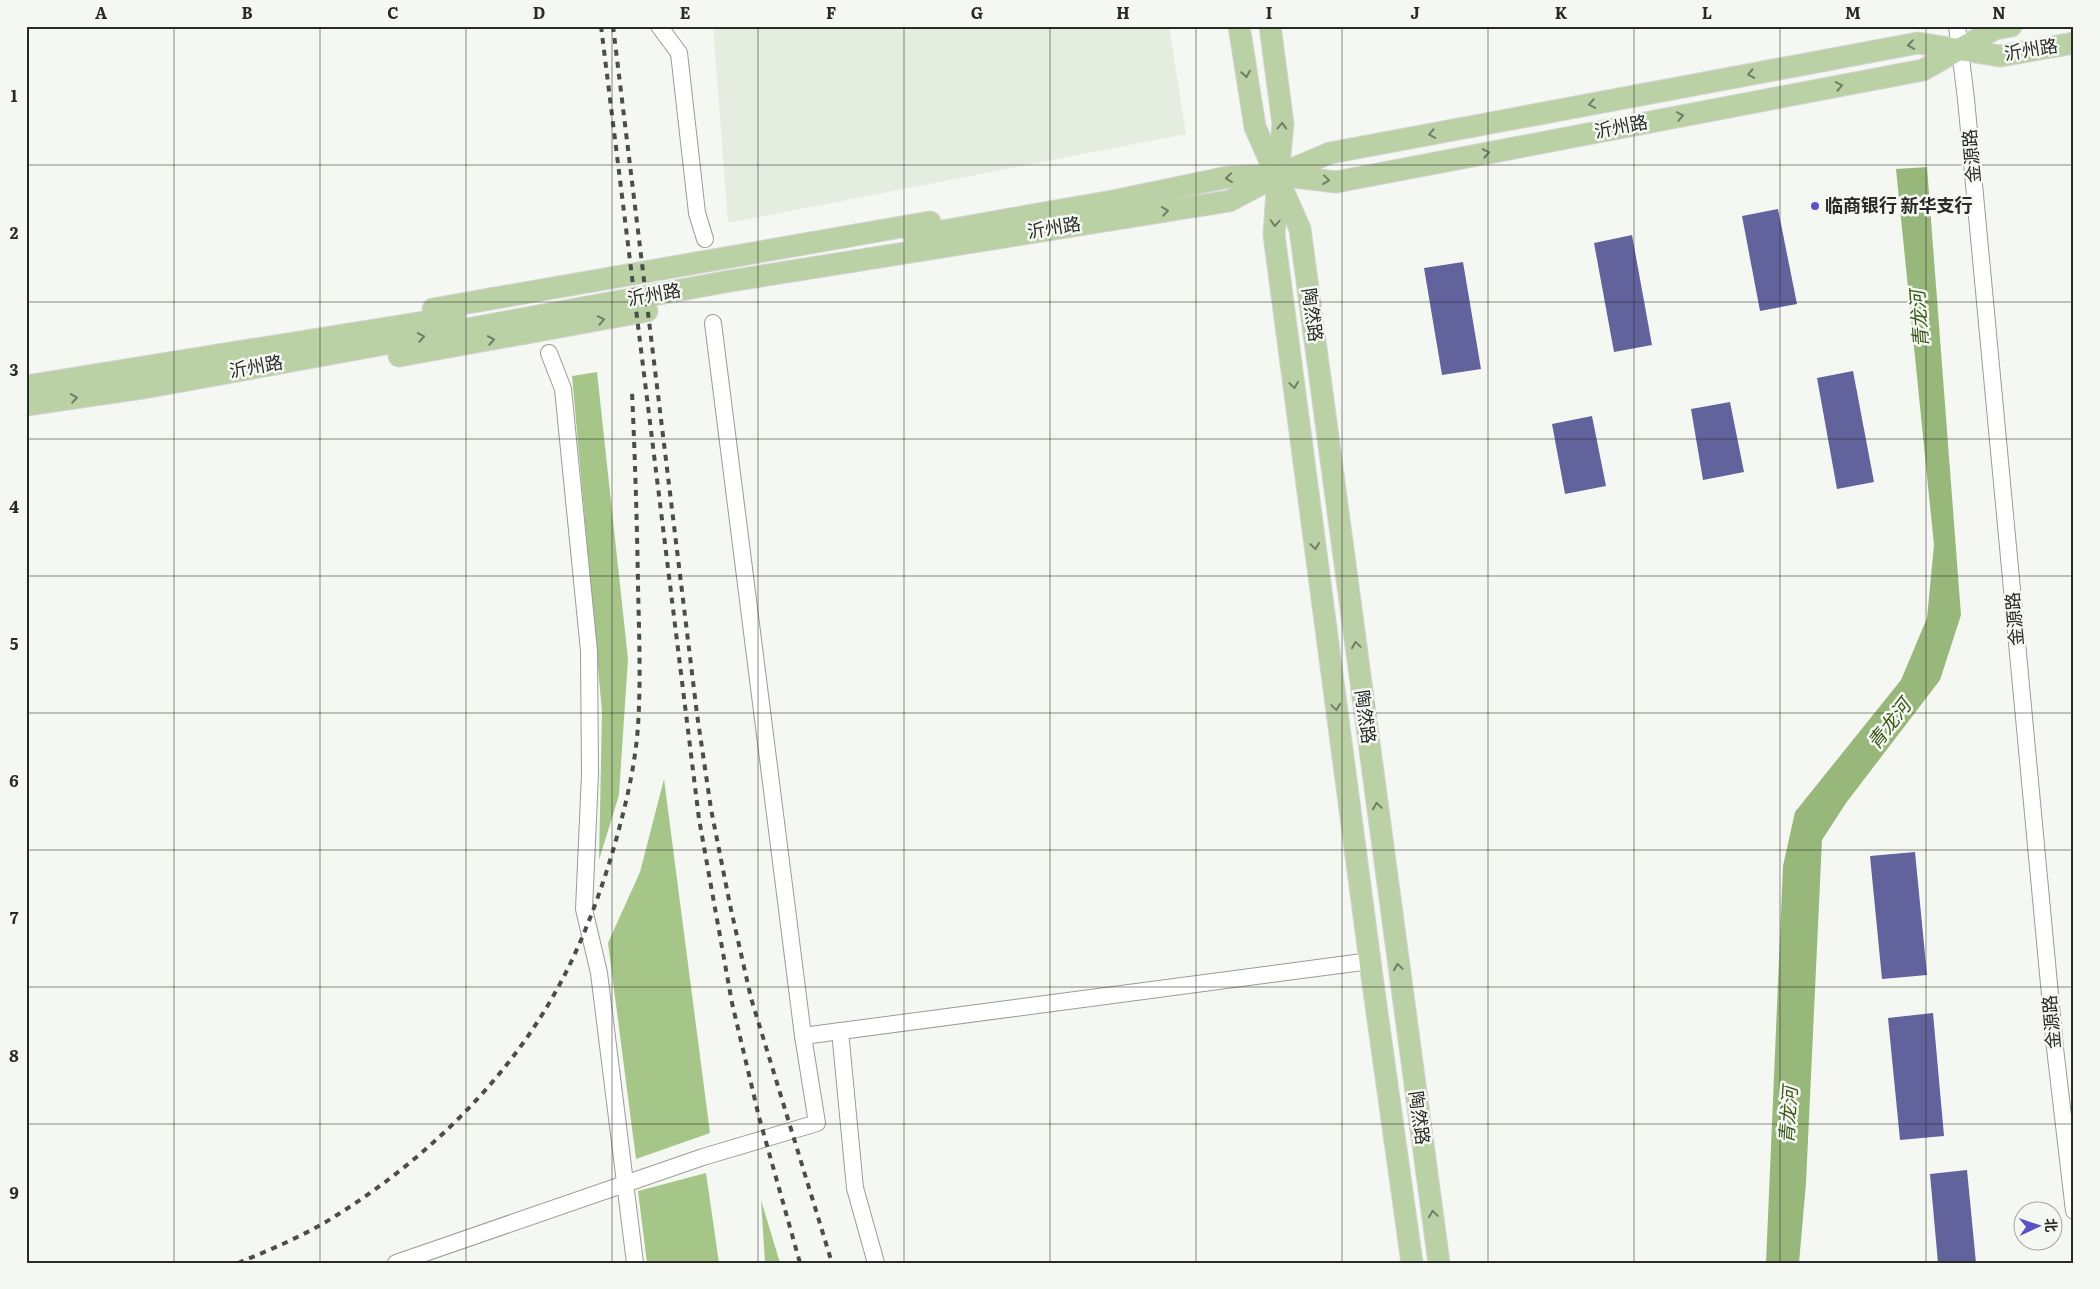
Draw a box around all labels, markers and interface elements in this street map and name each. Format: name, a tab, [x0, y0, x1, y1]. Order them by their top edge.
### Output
text: A	[95, 0, 107, 24]
text: B	[241, 0, 253, 24]
text: C	[387, 0, 399, 24]
text: D	[533, 0, 545, 24]
text: E	[680, 0, 691, 24]
text: F	[826, 0, 836, 24]
text: G	[971, 0, 983, 24]
text: H	[1116, 0, 1130, 24]
text: I	[1266, 0, 1272, 24]
text: J	[1410, 0, 1420, 24]
text: K	[1555, 0, 1568, 24]
text: L	[1702, 0, 1712, 24]
text: M	[1845, 0, 1861, 24]
text: N	[1992, 0, 2006, 24]
street label: 沂州路	[2002, 31, 2060, 66]
one-way arrow	[1907, 39, 1915, 49]
one-way arrow	[1747, 69, 1756, 79]
one-way arrow	[1241, 70, 1251, 79]
one-way arrow	[1835, 81, 1844, 92]
text: 1	[11, 83, 18, 107]
one-way arrow	[1587, 99, 1596, 109]
street label: 沂州路	[1592, 107, 1650, 144]
one-way arrow	[1675, 112, 1684, 122]
one-way arrow	[1277, 122, 1288, 130]
street label: 金源路	[1955, 128, 1986, 184]
one-way arrow	[1427, 129, 1436, 139]
one-way arrow	[1481, 149, 1490, 159]
one-way arrow	[1225, 172, 1233, 183]
one-way arrow	[1322, 174, 1330, 185]
place label: 临商银行 新华支行	[1825, 191, 1973, 218]
marker: 临商银行 新华支行	[1809, 200, 1821, 212]
one-way arrow	[1161, 206, 1170, 216]
street label: 沂州路	[1025, 209, 1083, 244]
text: 2	[10, 220, 19, 244]
one-way arrow	[1269, 220, 1280, 228]
street label: 沂州路	[625, 276, 683, 312]
street label: 陶然路	[1296, 286, 1331, 343]
water label: 青龙河	[1902, 286, 1934, 348]
one-way arrow	[596, 315, 605, 326]
one-way arrow	[416, 333, 425, 343]
one-way arrow	[487, 336, 496, 346]
street label: 沂州路	[227, 348, 285, 384]
text: 3	[10, 357, 19, 381]
one-way arrow	[1288, 381, 1299, 389]
one-way arrow	[71, 393, 79, 404]
text: 4	[9, 494, 19, 518]
one-way arrow	[1309, 542, 1320, 550]
street label: 金源路	[1998, 591, 2029, 647]
text: 5	[10, 631, 19, 655]
one-way arrow	[1351, 640, 1361, 649]
street label: 陶然路	[1349, 688, 1384, 745]
water label: 青龙河	[1860, 689, 1919, 754]
one-way arrow	[1331, 703, 1341, 711]
text: 6	[9, 768, 19, 792]
one-way arrow	[1372, 801, 1383, 809]
text: 7	[10, 905, 19, 929]
one-way arrow	[1394, 962, 1404, 971]
street label: 金源路	[2035, 994, 2066, 1050]
text: 8	[9, 1043, 19, 1067]
water label: 青龙河	[1771, 1082, 1803, 1144]
street label: 陶然路	[1403, 1089, 1438, 1146]
text: 9	[9, 1180, 19, 1204]
north arrow	[2012, 1202, 2062, 1252]
one-way arrow	[1428, 1210, 1439, 1218]
text: 北	[2042, 1218, 2062, 1233]

